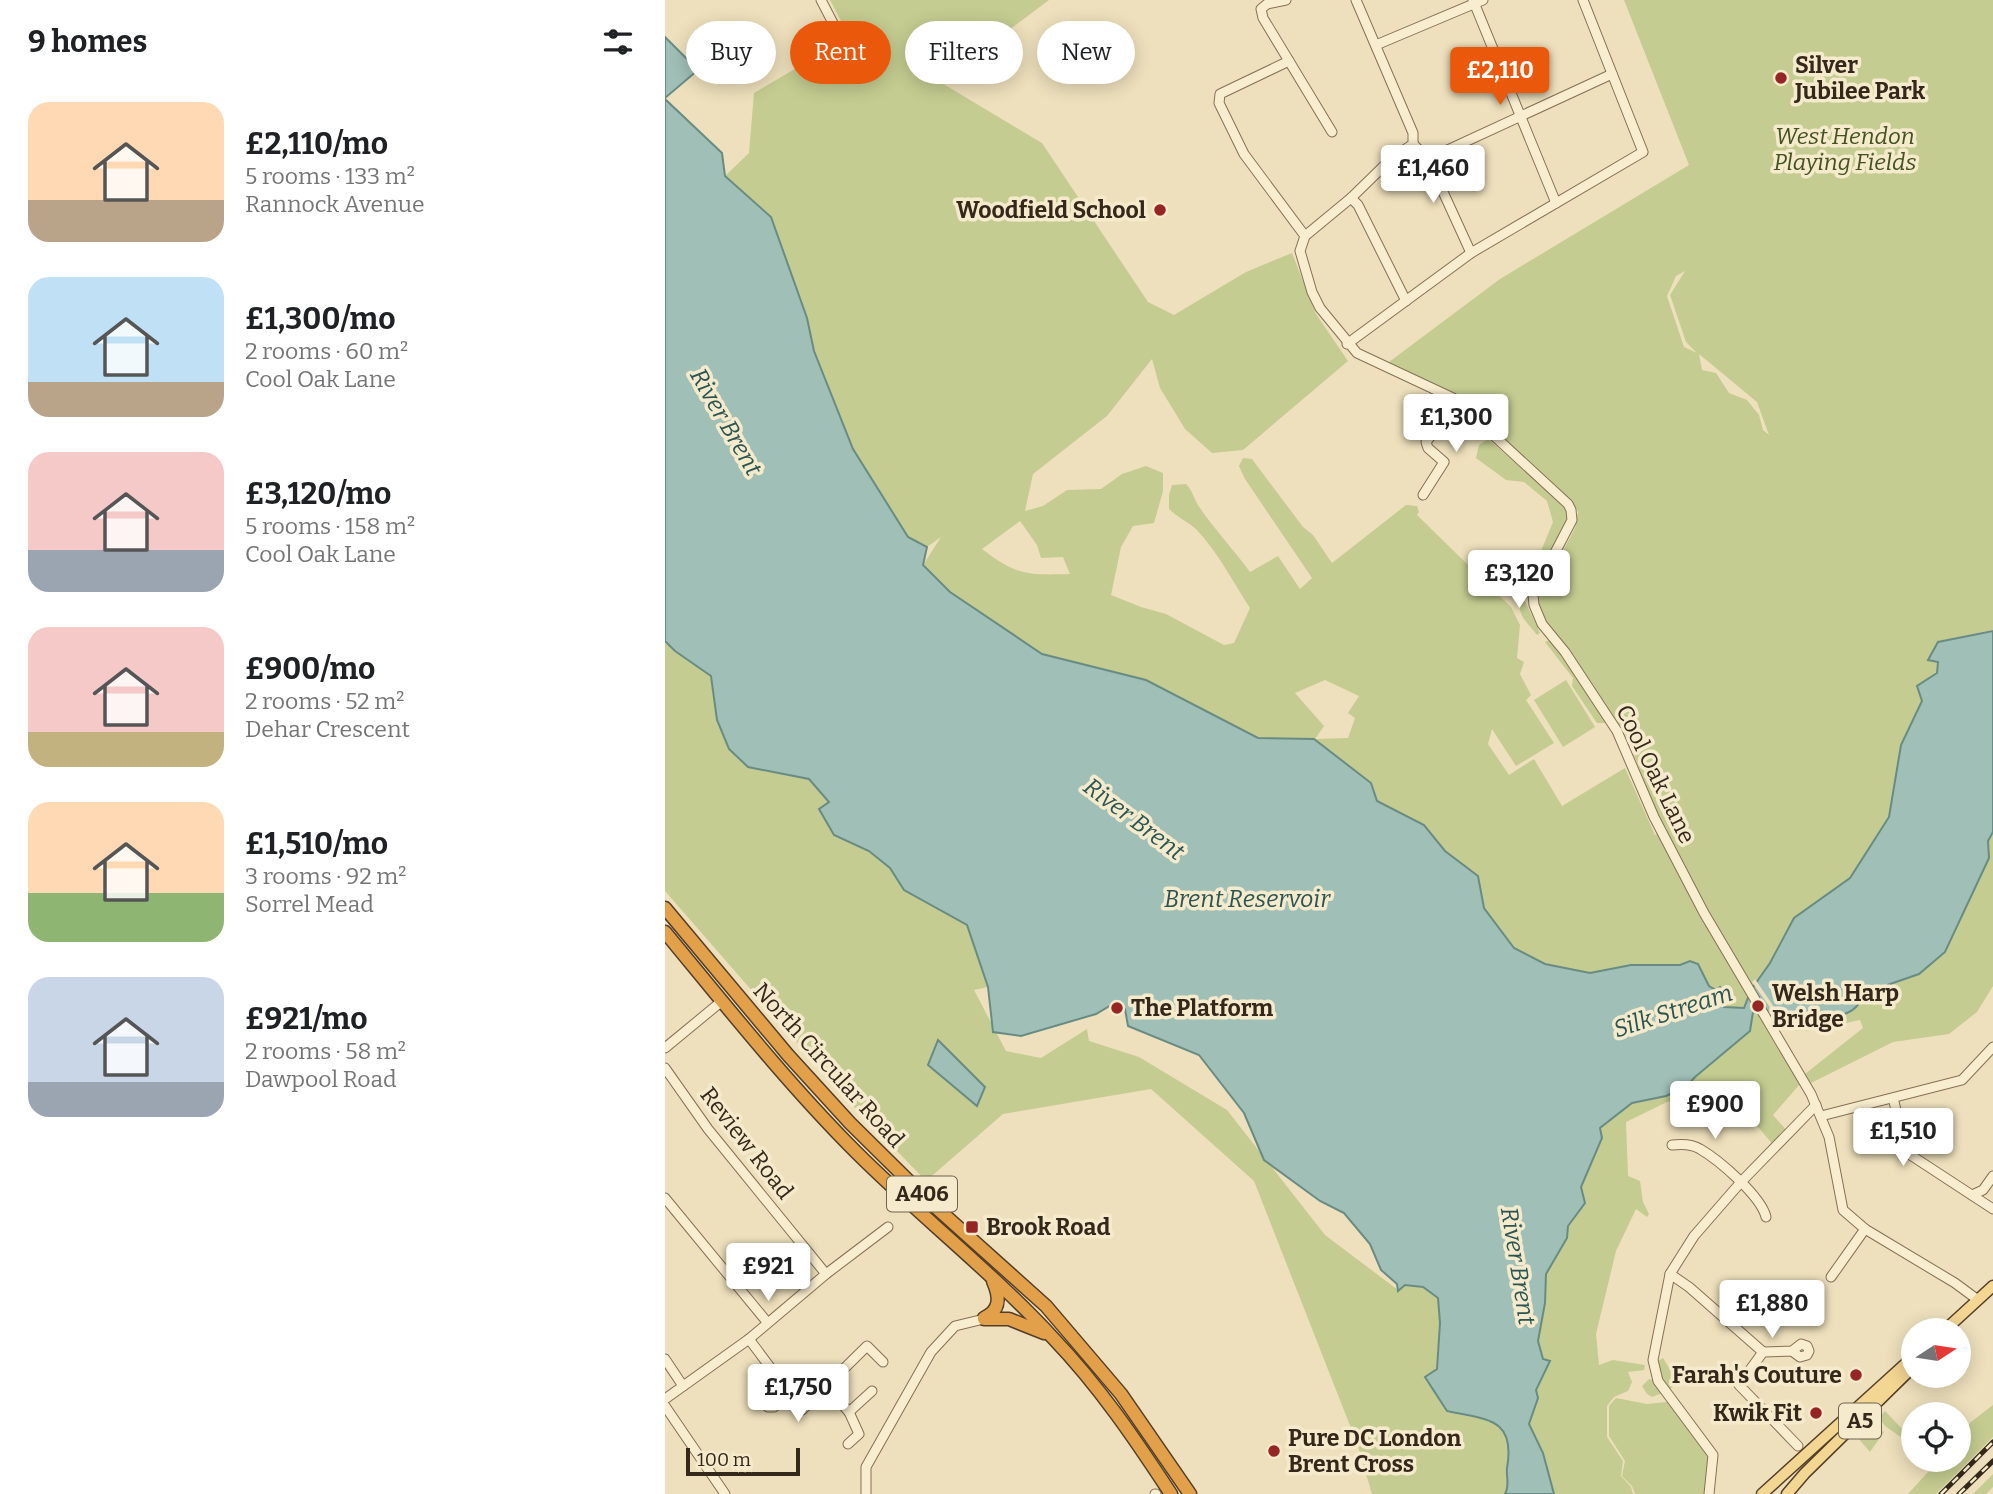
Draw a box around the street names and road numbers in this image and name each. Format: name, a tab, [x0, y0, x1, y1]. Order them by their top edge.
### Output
street label: Cool Oak Lane	[1610, 700, 1702, 848]
street label: North Circular Road	[748, 977, 911, 1154]
street label: Review Road	[694, 1081, 800, 1205]
road number: A406	[887, 1176, 957, 1212]
road number: A5	[1839, 1404, 1881, 1438]

